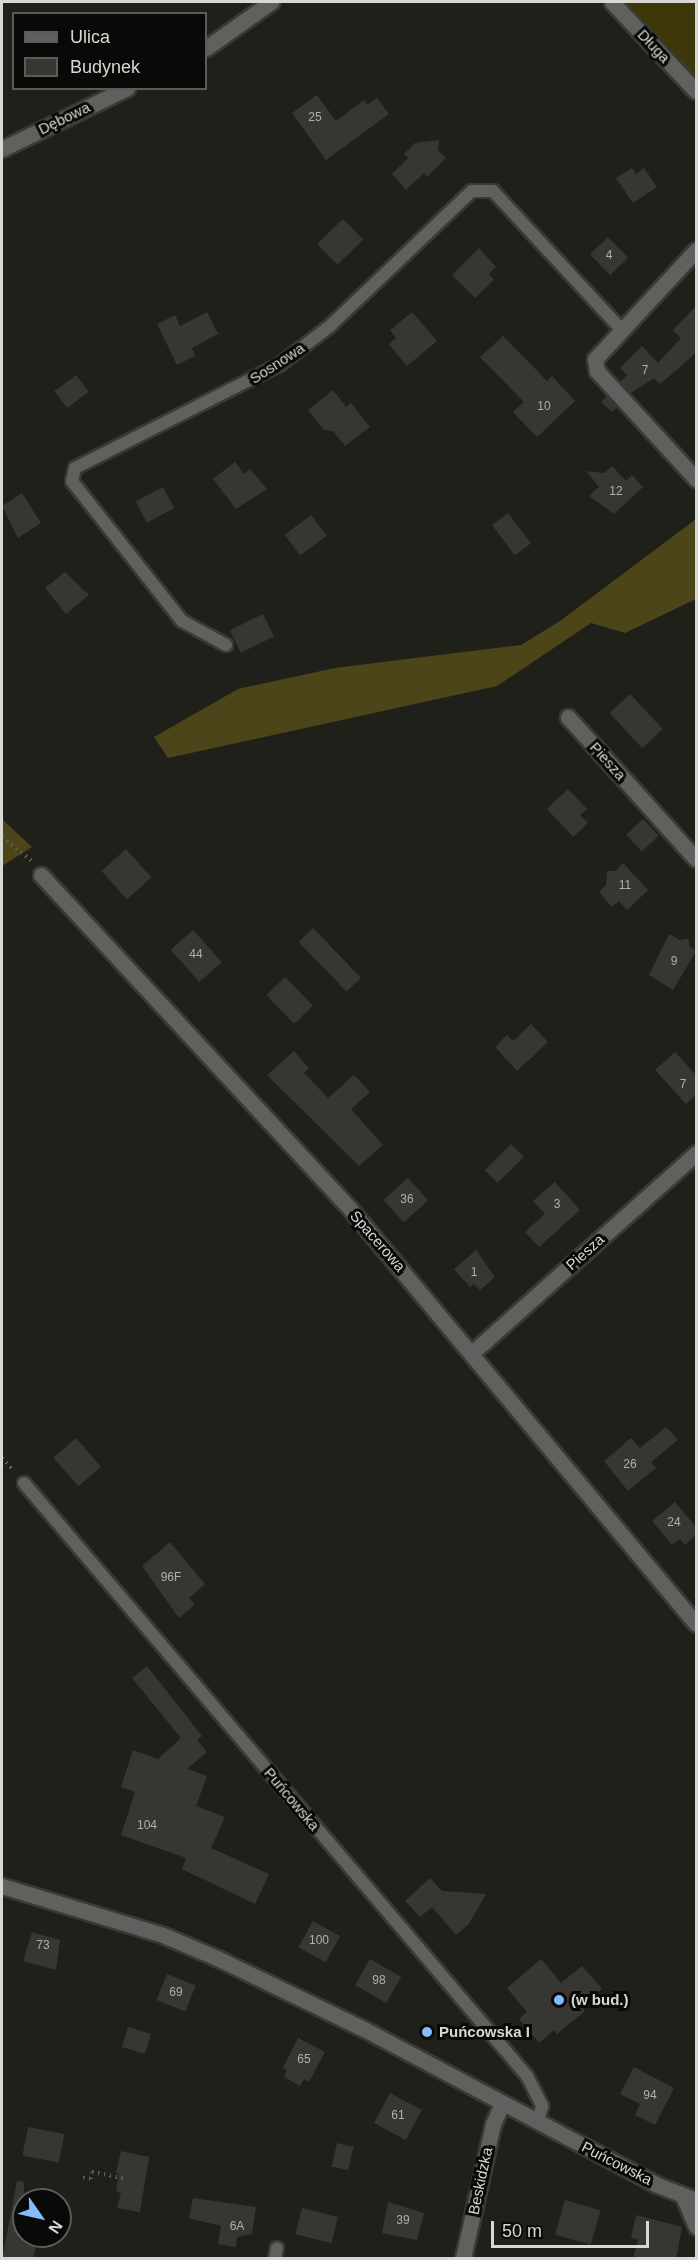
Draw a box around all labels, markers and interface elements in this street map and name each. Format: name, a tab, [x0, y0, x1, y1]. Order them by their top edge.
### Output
legend	[12, 12, 207, 90]
street label: Długa	[634, 26, 674, 66]
text: Ulica	[70, 27, 110, 47]
text: Budynek	[70, 57, 140, 77]
street label: Dębowa	[35, 98, 93, 138]
house number: 25	[308, 111, 322, 125]
house number: 4	[606, 249, 612, 263]
street label: Sosnowa	[246, 339, 308, 387]
house number: 7	[642, 364, 648, 378]
house number: 10	[537, 400, 551, 414]
house number: 12	[609, 485, 623, 499]
street label: Piesza	[586, 738, 630, 784]
house number: 11	[619, 879, 631, 893]
house number: 44	[189, 948, 203, 962]
house number: 9	[671, 955, 677, 969]
house number: 7	[680, 1078, 686, 1092]
house number: 36	[400, 1193, 414, 1207]
house number: 3	[554, 1198, 560, 1212]
street label: Spacerowa	[347, 1207, 409, 1275]
street label: Piesza	[562, 1230, 608, 1274]
house number: 1	[471, 1266, 477, 1280]
house number: 26	[623, 1458, 637, 1472]
house number: 24	[667, 1516, 681, 1530]
house number: 96F	[161, 1571, 181, 1585]
street label: Puńcowska	[260, 1764, 324, 1834]
house number: 104	[137, 1819, 157, 1833]
house number: 100	[309, 1934, 329, 1948]
house number: 73	[36, 1939, 50, 1953]
house number: 98	[372, 1974, 386, 1988]
house number: 69	[169, 1986, 183, 2000]
place label: (w bud.)	[571, 1991, 628, 2009]
marker: (w bud.)	[552, 1993, 566, 2007]
place label: Puńcowska I	[439, 2023, 530, 2041]
marker: Puńcowska I	[420, 2025, 434, 2039]
house number: 65	[297, 2053, 311, 2067]
house number: 94	[643, 2089, 657, 2103]
house number: 61	[391, 2109, 405, 2123]
street label: Puńcowska	[579, 2138, 655, 2188]
street label: Beskidzka	[464, 2146, 496, 2216]
north arrow	[12, 2188, 72, 2248]
scale bar	[494, 2209, 652, 2247]
house number: 39	[396, 2214, 410, 2228]
text: N	[45, 2218, 66, 2237]
house number: 6A	[230, 2220, 244, 2234]
text: 50 m	[502, 2221, 542, 2241]

